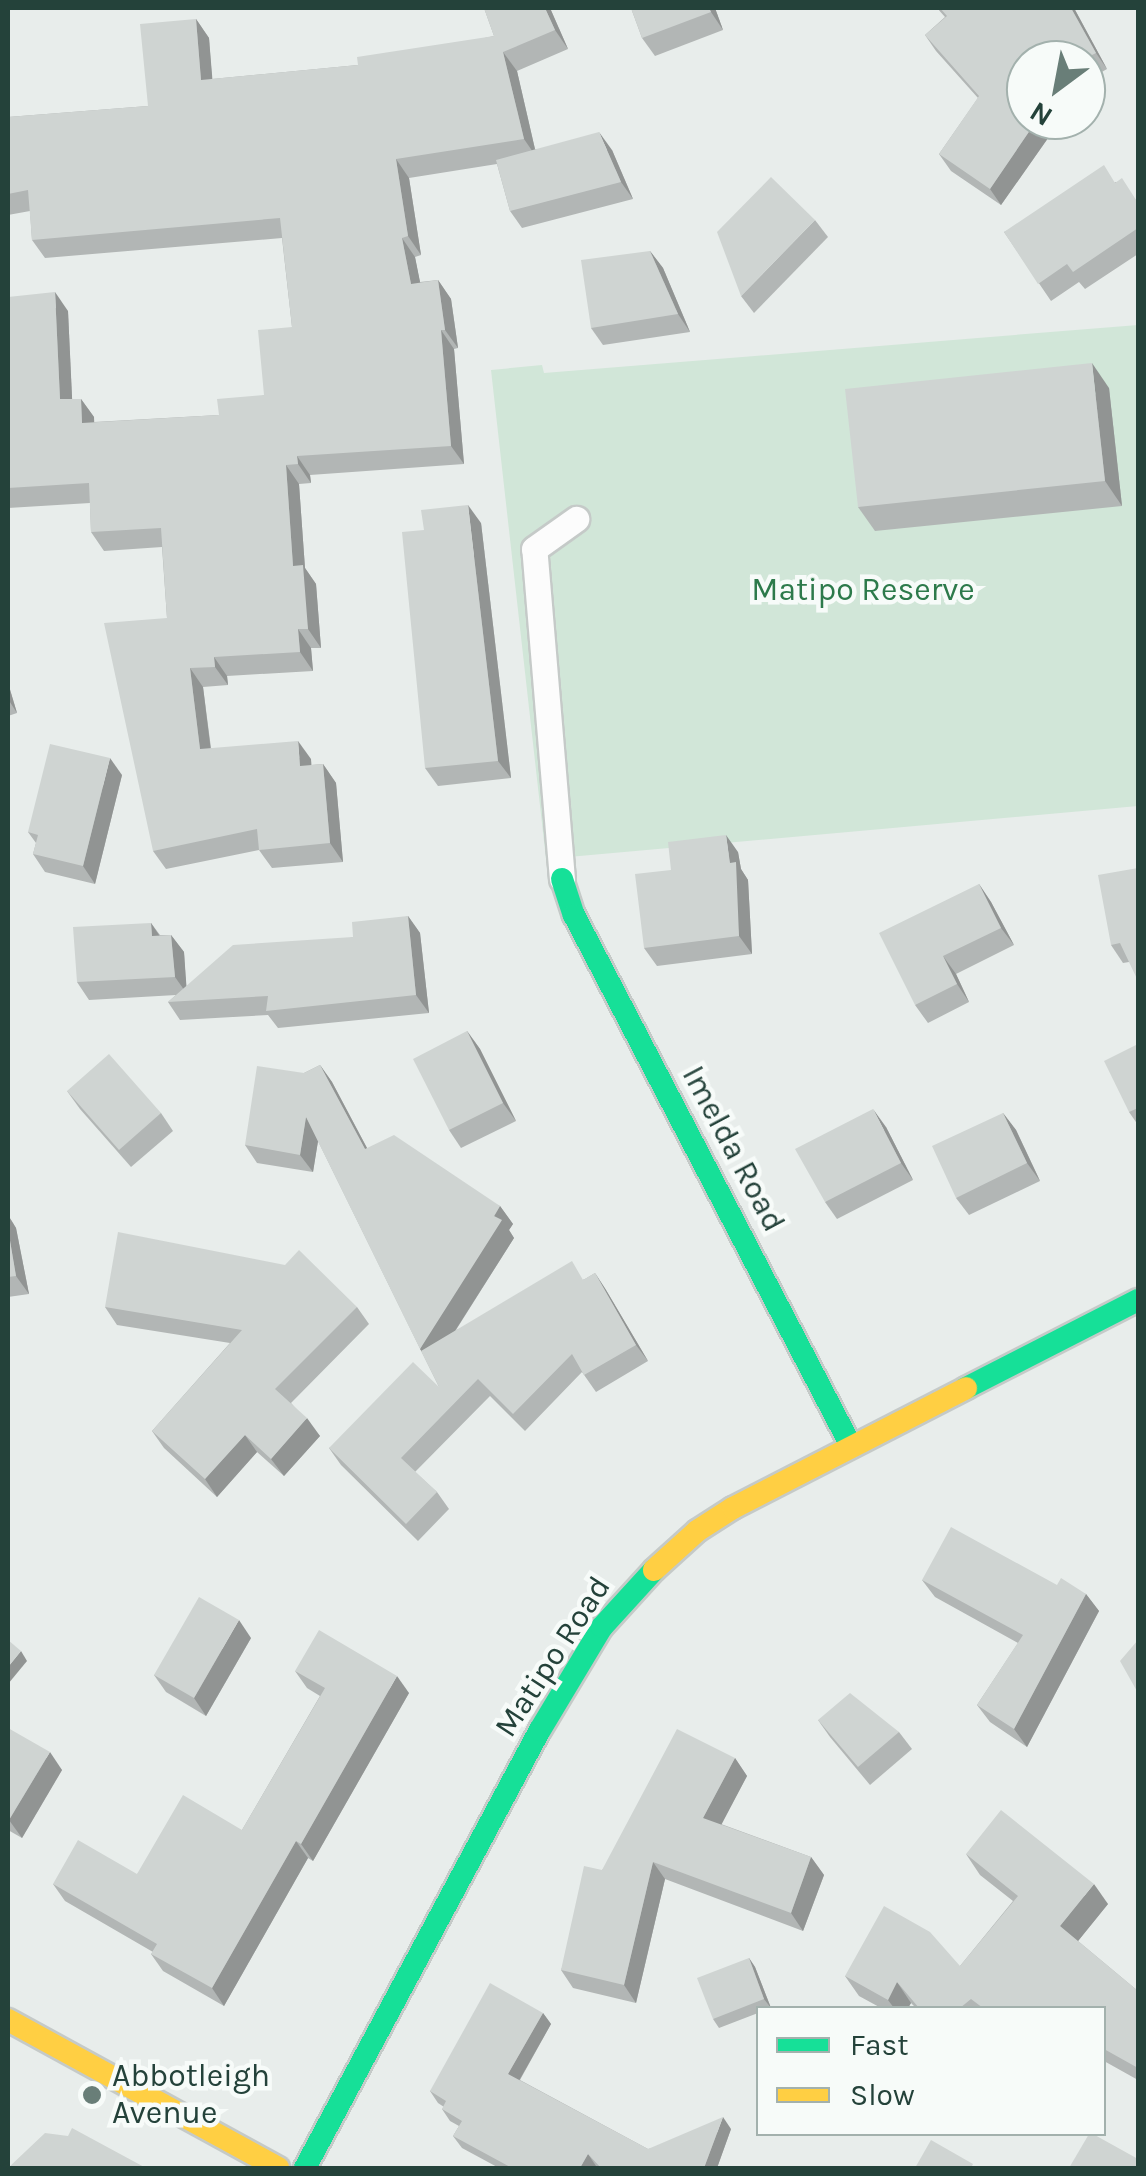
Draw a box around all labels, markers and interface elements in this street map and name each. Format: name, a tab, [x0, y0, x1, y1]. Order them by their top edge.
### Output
north arrow	[1006, 40, 1106, 140]
text: N	[1024, 95, 1058, 133]
park label: Matipo Reserve	[751, 571, 975, 609]
street label: Imelda Road	[673, 1060, 793, 1238]
street label: Matipo Road	[487, 1569, 619, 1745]
legend	[756, 2006, 1106, 2136]
text: Fast	[850, 2027, 909, 2063]
place label: Abbotleigh Avenue	[112, 2058, 270, 2133]
text: Slow	[850, 2077, 915, 2113]
marker: Abbotleigh Avenue	[81, 2084, 103, 2106]

